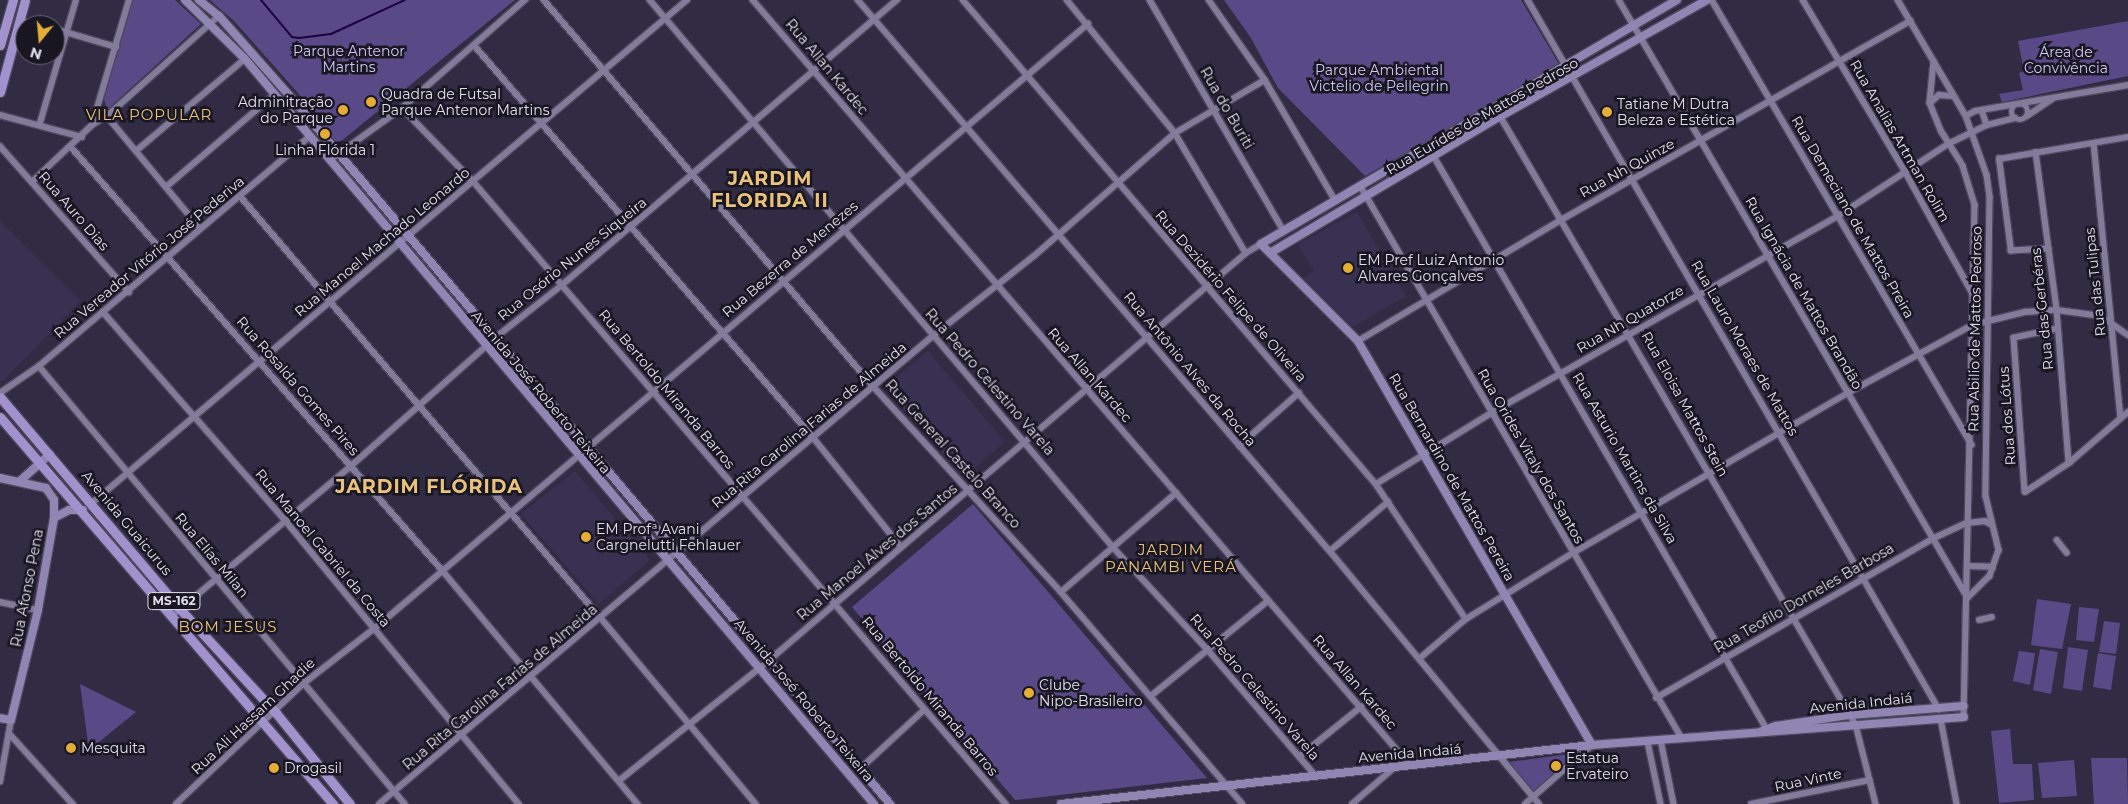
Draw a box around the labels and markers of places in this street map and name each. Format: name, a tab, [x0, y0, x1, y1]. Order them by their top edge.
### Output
place label: Quadra de Futsal Parque Antenor Martins	[381, 86, 550, 118]
place label: Adminitração do Parque	[238, 94, 333, 126]
marker: Quadra de Futsal Parque Antenor Martins	[365, 96, 377, 108]
place label: Tatiane M Dutra Beleza e Estética	[1617, 96, 1735, 128]
marker: Adminitração do Parque	[337, 104, 349, 116]
marker: Tatiane M Dutra Beleza e Estética	[1601, 106, 1613, 118]
marker: Linha Flórida 1	[319, 128, 331, 140]
place label: Linha Flórida 1	[275, 142, 375, 158]
place label: EM Pref Luiz Antonio Alvares Gonçalves	[1358, 252, 1504, 284]
marker: EM Pref Luiz Antonio Alvares Gonçalves	[1342, 262, 1354, 274]
place label: EM Profª Avani Cargnelutti Fehlauer	[596, 521, 741, 554]
marker: EM Profª Avani Cargnelutti Fehlauer	[580, 531, 592, 543]
place label: Clube Nipo-Brasileiro	[1039, 677, 1143, 710]
marker: Clube Nipo-Brasileiro	[1023, 687, 1035, 699]
place label: Mesquita	[81, 740, 146, 756]
marker: Mesquita	[65, 742, 77, 754]
place label: Estatua Ervateiro	[1566, 750, 1629, 782]
place label: Drogasil	[284, 760, 342, 776]
marker: Estatua Ervateiro	[1550, 760, 1562, 772]
marker: Drogasil	[268, 762, 280, 774]

